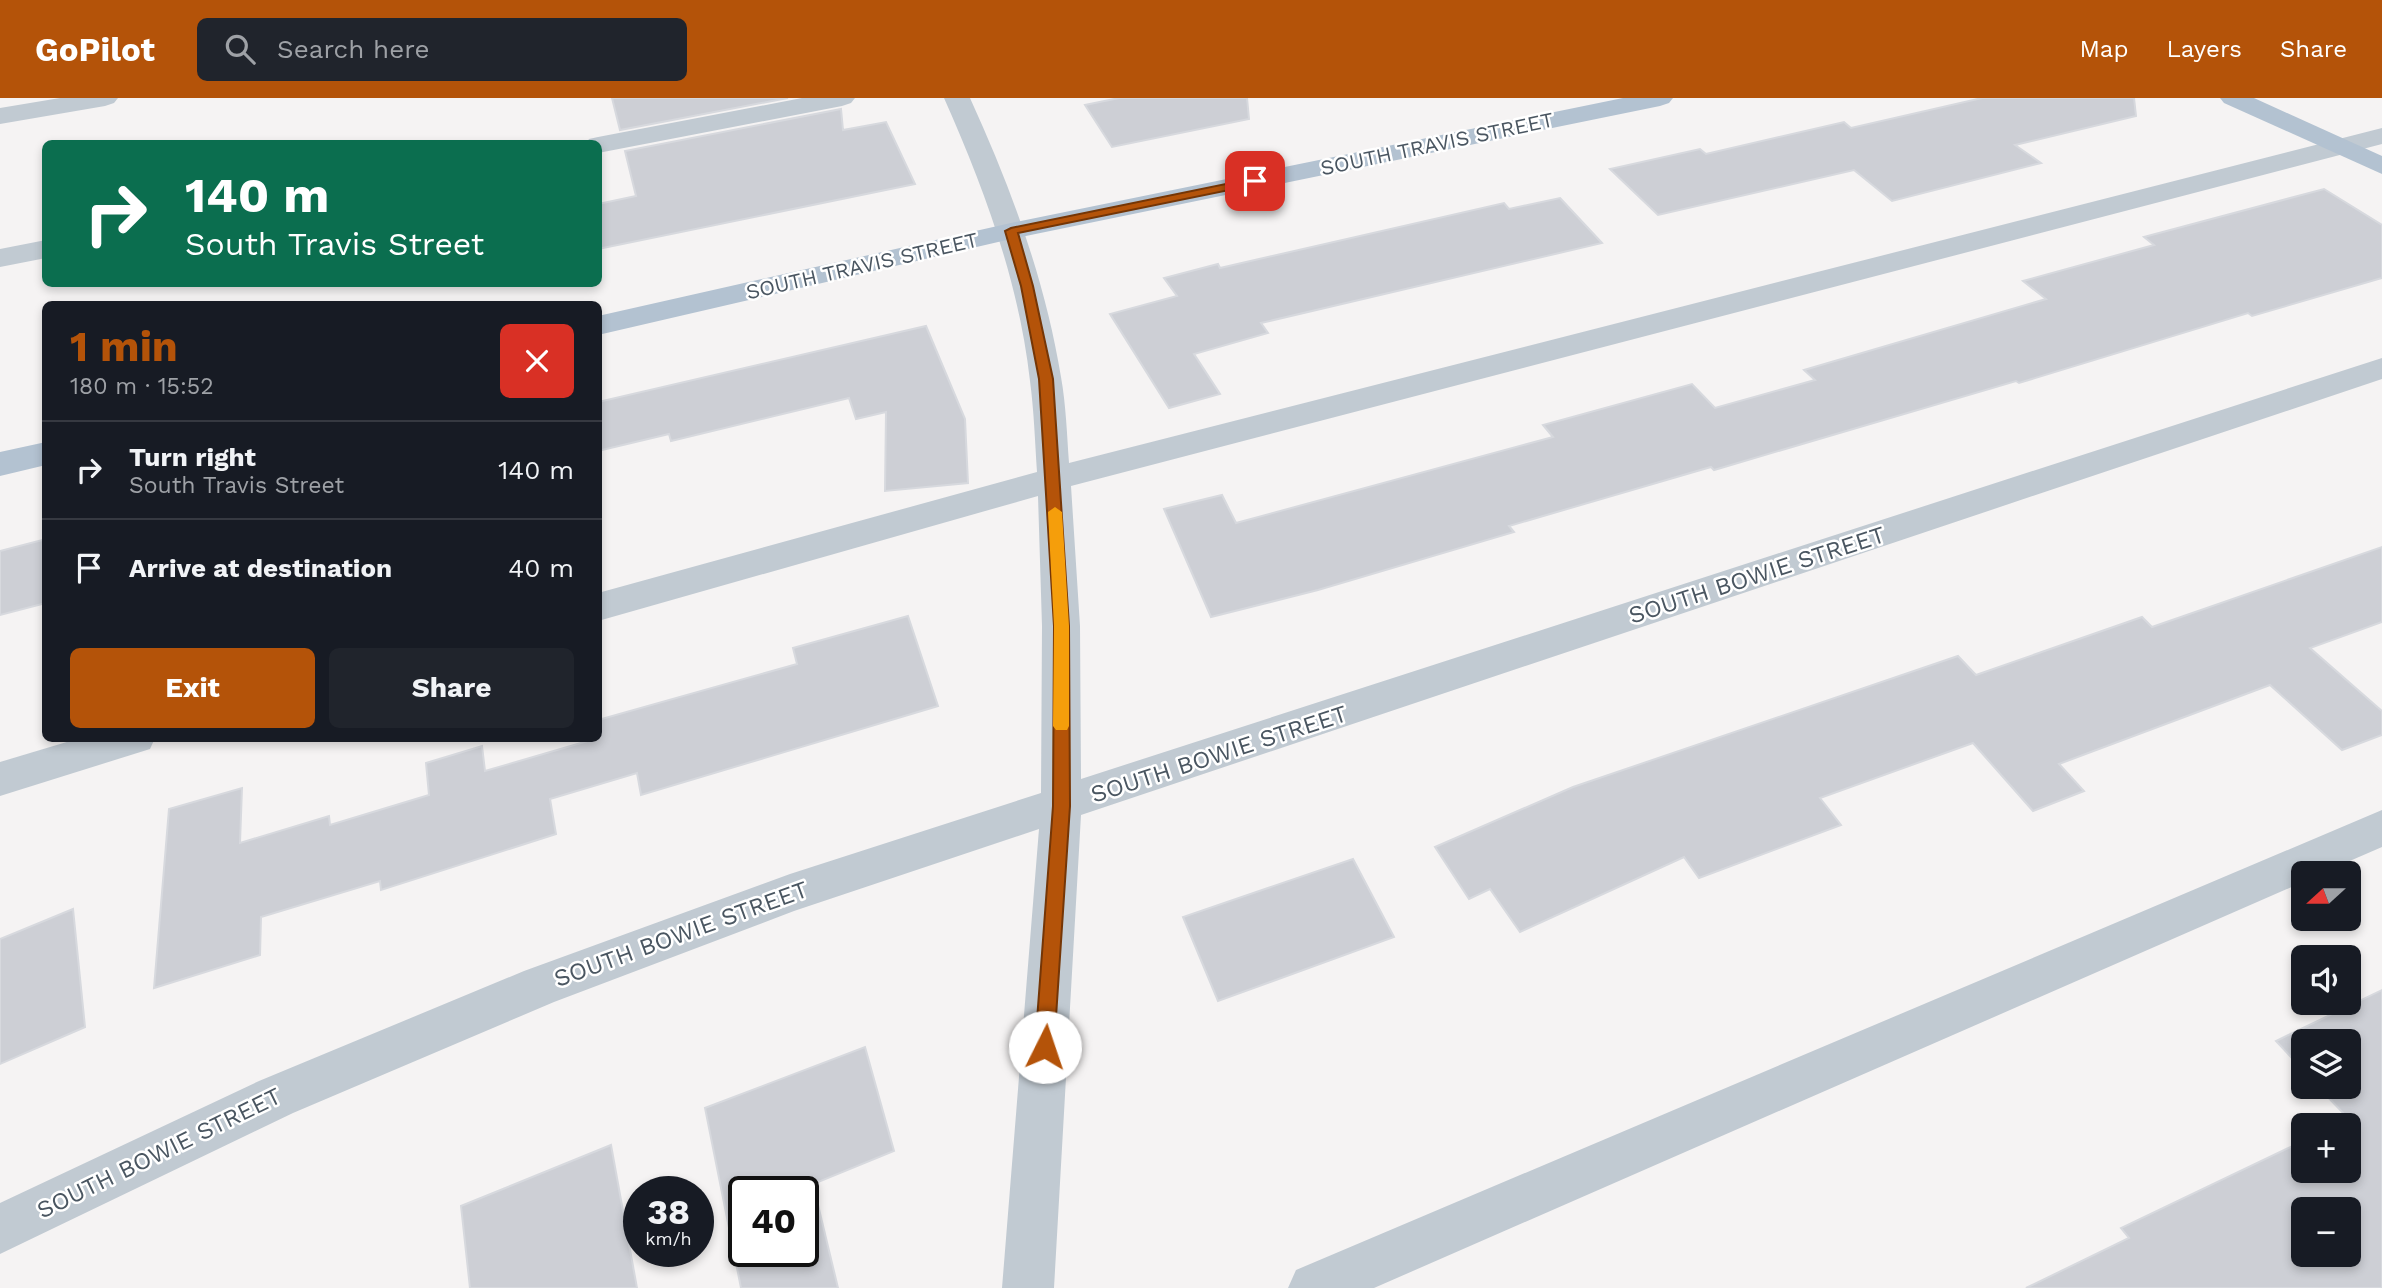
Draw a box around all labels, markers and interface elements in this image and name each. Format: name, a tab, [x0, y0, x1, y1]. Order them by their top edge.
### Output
search box	[197, 18, 687, 81]
text: GoPilot	[35, 30, 155, 69]
icon: search	[221, 30, 259, 68]
text: Search here	[277, 34, 429, 64]
text: Map	[2080, 35, 2128, 63]
text: Layers	[2166, 35, 2242, 63]
text: Share	[2280, 35, 2347, 63]
street label: SOUTH TRAVIS STREET	[1318, 107, 1556, 180]
pin	[1225, 151, 1285, 211]
icon: arrive	[1236, 162, 1274, 200]
text: 140 m	[185, 166, 329, 224]
icon: right	[70, 168, 161, 259]
text: South Travis Street	[185, 225, 484, 263]
street label: SOUTH TRAVIS STREET	[743, 227, 981, 304]
text: 1 min	[70, 322, 178, 371]
button: close	[500, 324, 574, 398]
text: 180 m · 15:52	[70, 373, 214, 400]
text: Turn right	[129, 442, 256, 472]
icon: right	[70, 451, 108, 489]
text: 140 m	[498, 455, 574, 485]
text: South Travis Street	[129, 472, 344, 499]
street label: SOUTH BOWIE STREET	[1625, 520, 1889, 630]
icon: arrive	[70, 549, 108, 587]
text: Arrive at destination	[129, 553, 392, 583]
text: 40 m	[508, 553, 574, 583]
button: Exit	[70, 648, 315, 728]
button: Share	[329, 648, 574, 728]
street label: SOUTH BOWIE STREET	[1087, 699, 1351, 809]
north arrow	[2291, 861, 2361, 931]
map controls	[2291, 861, 2361, 1267]
street label: SOUTH BOWIE STREET	[550, 875, 812, 993]
button: sound	[2291, 945, 2361, 1015]
position arrow	[1008, 1010, 1082, 1084]
button: layers	[2291, 1029, 2361, 1099]
street label: SOUTH BOWIE STREET	[32, 1082, 286, 1224]
button: +	[2291, 1113, 2361, 1183]
speed limit sign: 40	[728, 1176, 819, 1267]
text: 38	[647, 1191, 690, 1233]
button: −	[2291, 1197, 2361, 1267]
text: km/h	[645, 1228, 692, 1249]

